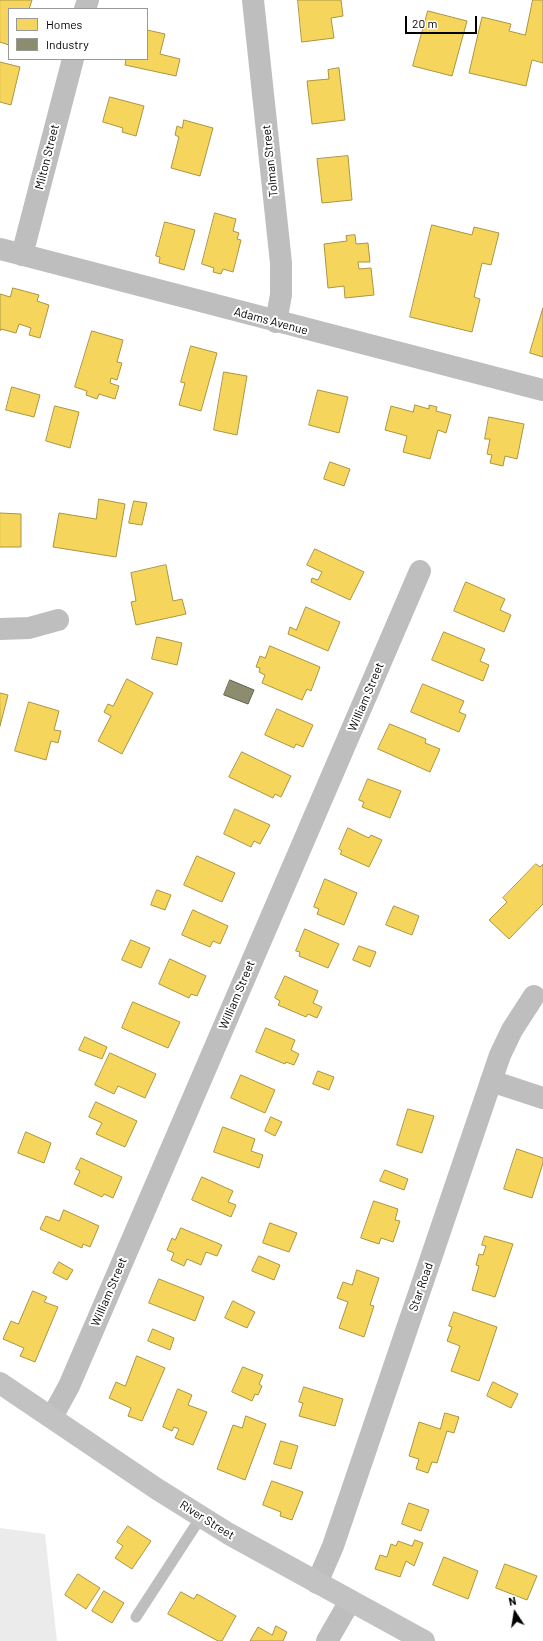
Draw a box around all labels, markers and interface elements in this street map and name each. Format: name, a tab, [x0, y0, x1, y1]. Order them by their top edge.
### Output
legend	[8, 8, 148, 60]
scale bar	[407, 8, 479, 34]
text: 20 m	[412, 16, 438, 30]
text: Homes	[46, 17, 82, 31]
text: Industry	[46, 37, 89, 51]
street label: Milton Street	[32, 123, 62, 191]
street label: Tolman Street	[259, 124, 281, 198]
street label: Adams Avenue	[232, 304, 310, 338]
street label: William Street	[345, 660, 387, 734]
street label: William Street	[216, 958, 258, 1032]
street label: William Street	[88, 1255, 130, 1329]
street label: Star Road	[406, 1261, 436, 1313]
street label: River Street	[177, 1498, 237, 1542]
north arrow	[495, 1593, 535, 1633]
text: N	[507, 1594, 517, 1608]

